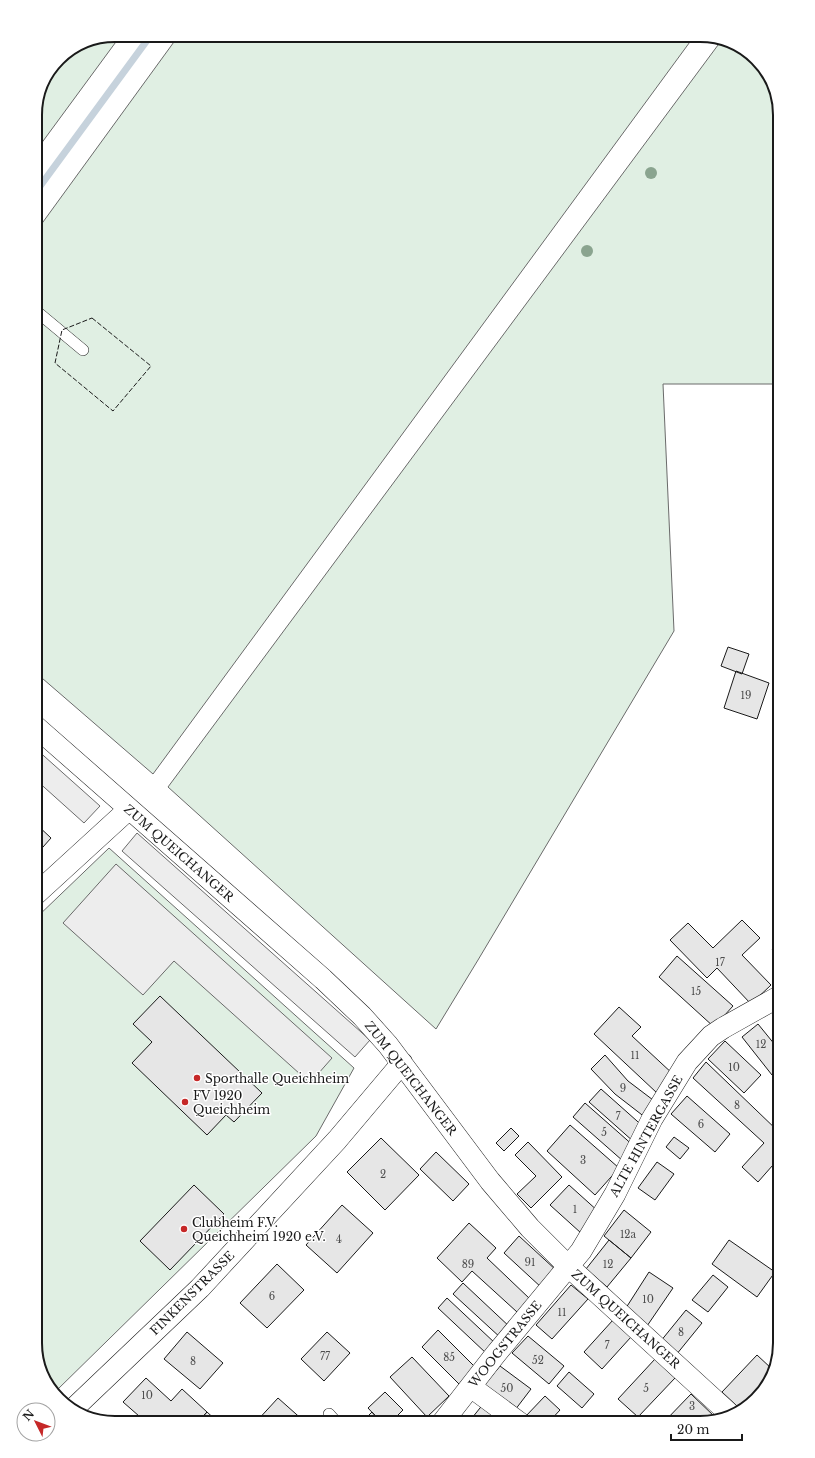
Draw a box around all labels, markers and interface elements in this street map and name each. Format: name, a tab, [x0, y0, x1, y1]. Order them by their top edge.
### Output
house number: 19	[741, 689, 751, 702]
street label: ZUM QUEICHANGER	[121, 801, 237, 905]
house number: 17	[715, 956, 726, 969]
house number: 15	[691, 985, 701, 998]
street label: ZUM QUEICHANGER	[362, 1018, 460, 1138]
house number: 12	[756, 1038, 766, 1051]
house number: 11	[631, 1049, 639, 1062]
house number: 10	[728, 1061, 740, 1074]
place label: Sporthalle Queichheim	[205, 1071, 349, 1086]
street label: ALTE HINTERGASSE	[606, 1072, 686, 1200]
marker: Sporthalle Queichheim	[192, 1073, 202, 1083]
house number: 9	[620, 1082, 626, 1095]
place label: FV 1920 Queichheim	[193, 1088, 270, 1117]
marker: FV 1920 Queichheim	[180, 1097, 190, 1107]
house number: 8	[734, 1099, 740, 1112]
house number: 7	[615, 1110, 621, 1123]
house number: 6	[698, 1118, 704, 1131]
house number: 5	[601, 1126, 607, 1139]
house number: 3	[580, 1154, 586, 1167]
house number: 2	[380, 1168, 386, 1181]
house number: 1	[573, 1203, 577, 1216]
place label: Clubheim F.V. Queichheim 1920 e.V.	[192, 1215, 326, 1244]
marker: Clubheim F.V. Queichheim 1920 e.V.	[179, 1224, 189, 1234]
house number: 12a	[620, 1228, 637, 1241]
house number: 4	[336, 1233, 342, 1246]
street label: FINKENSTRASSE	[147, 1248, 237, 1338]
house number: 91	[525, 1256, 535, 1269]
house number: 89	[462, 1258, 474, 1271]
house number: 12	[603, 1258, 613, 1271]
street label: ZUM QUEICHANGER	[569, 1266, 684, 1372]
house number: 6	[269, 1290, 275, 1303]
house number: 10	[642, 1293, 654, 1306]
street label: WOOGSTRASSE	[465, 1297, 545, 1391]
house number: 11	[558, 1306, 566, 1319]
house number: 8	[678, 1326, 684, 1339]
house number: 7	[604, 1339, 610, 1352]
house number: 77	[320, 1350, 331, 1363]
house number: 85	[443, 1351, 455, 1364]
house number: 52	[532, 1354, 544, 1367]
house number: 8	[190, 1355, 196, 1368]
house number: 50	[501, 1382, 513, 1395]
house number: 5	[643, 1382, 649, 1395]
house number: 10	[141, 1389, 153, 1402]
house number: 3	[689, 1400, 695, 1413]
north arrow	[16, 1402, 56, 1442]
text: N	[20, 1406, 38, 1424]
scale bar	[671, 1416, 742, 1442]
text: 20 m	[677, 1422, 709, 1437]

